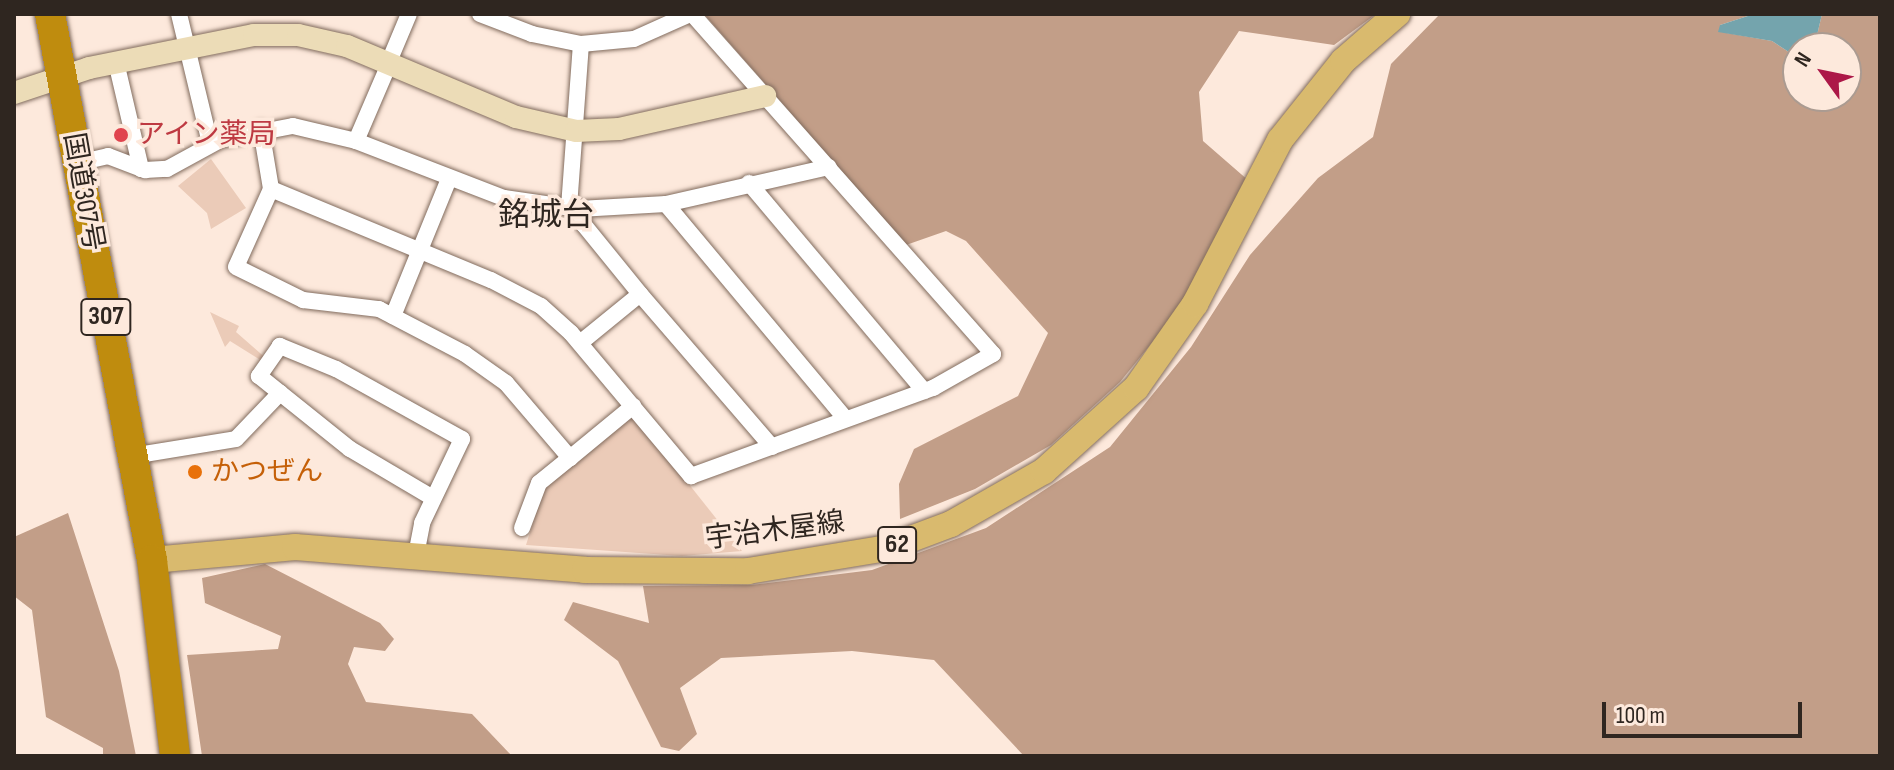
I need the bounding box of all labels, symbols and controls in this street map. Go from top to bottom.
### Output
north arrow [1782,32,1862,112]
text: N [1789,47,1818,72]
place label: アイン薬局 [137,118,277,152]
marker: アイン薬局 [112,126,130,144]
street label: 国道307号 [56,130,110,254]
district label: 銘城台 [498,197,594,235]
road number: 307 [80,295,132,339]
place label: かつぜん [211,455,323,489]
marker: かつぜん [186,463,204,481]
street label: 宇治木屋線 [703,506,847,556]
road number: 62 [877,523,917,567]
scale bar [1606,686,1806,736]
text: 100 m [1616,701,1665,730]

